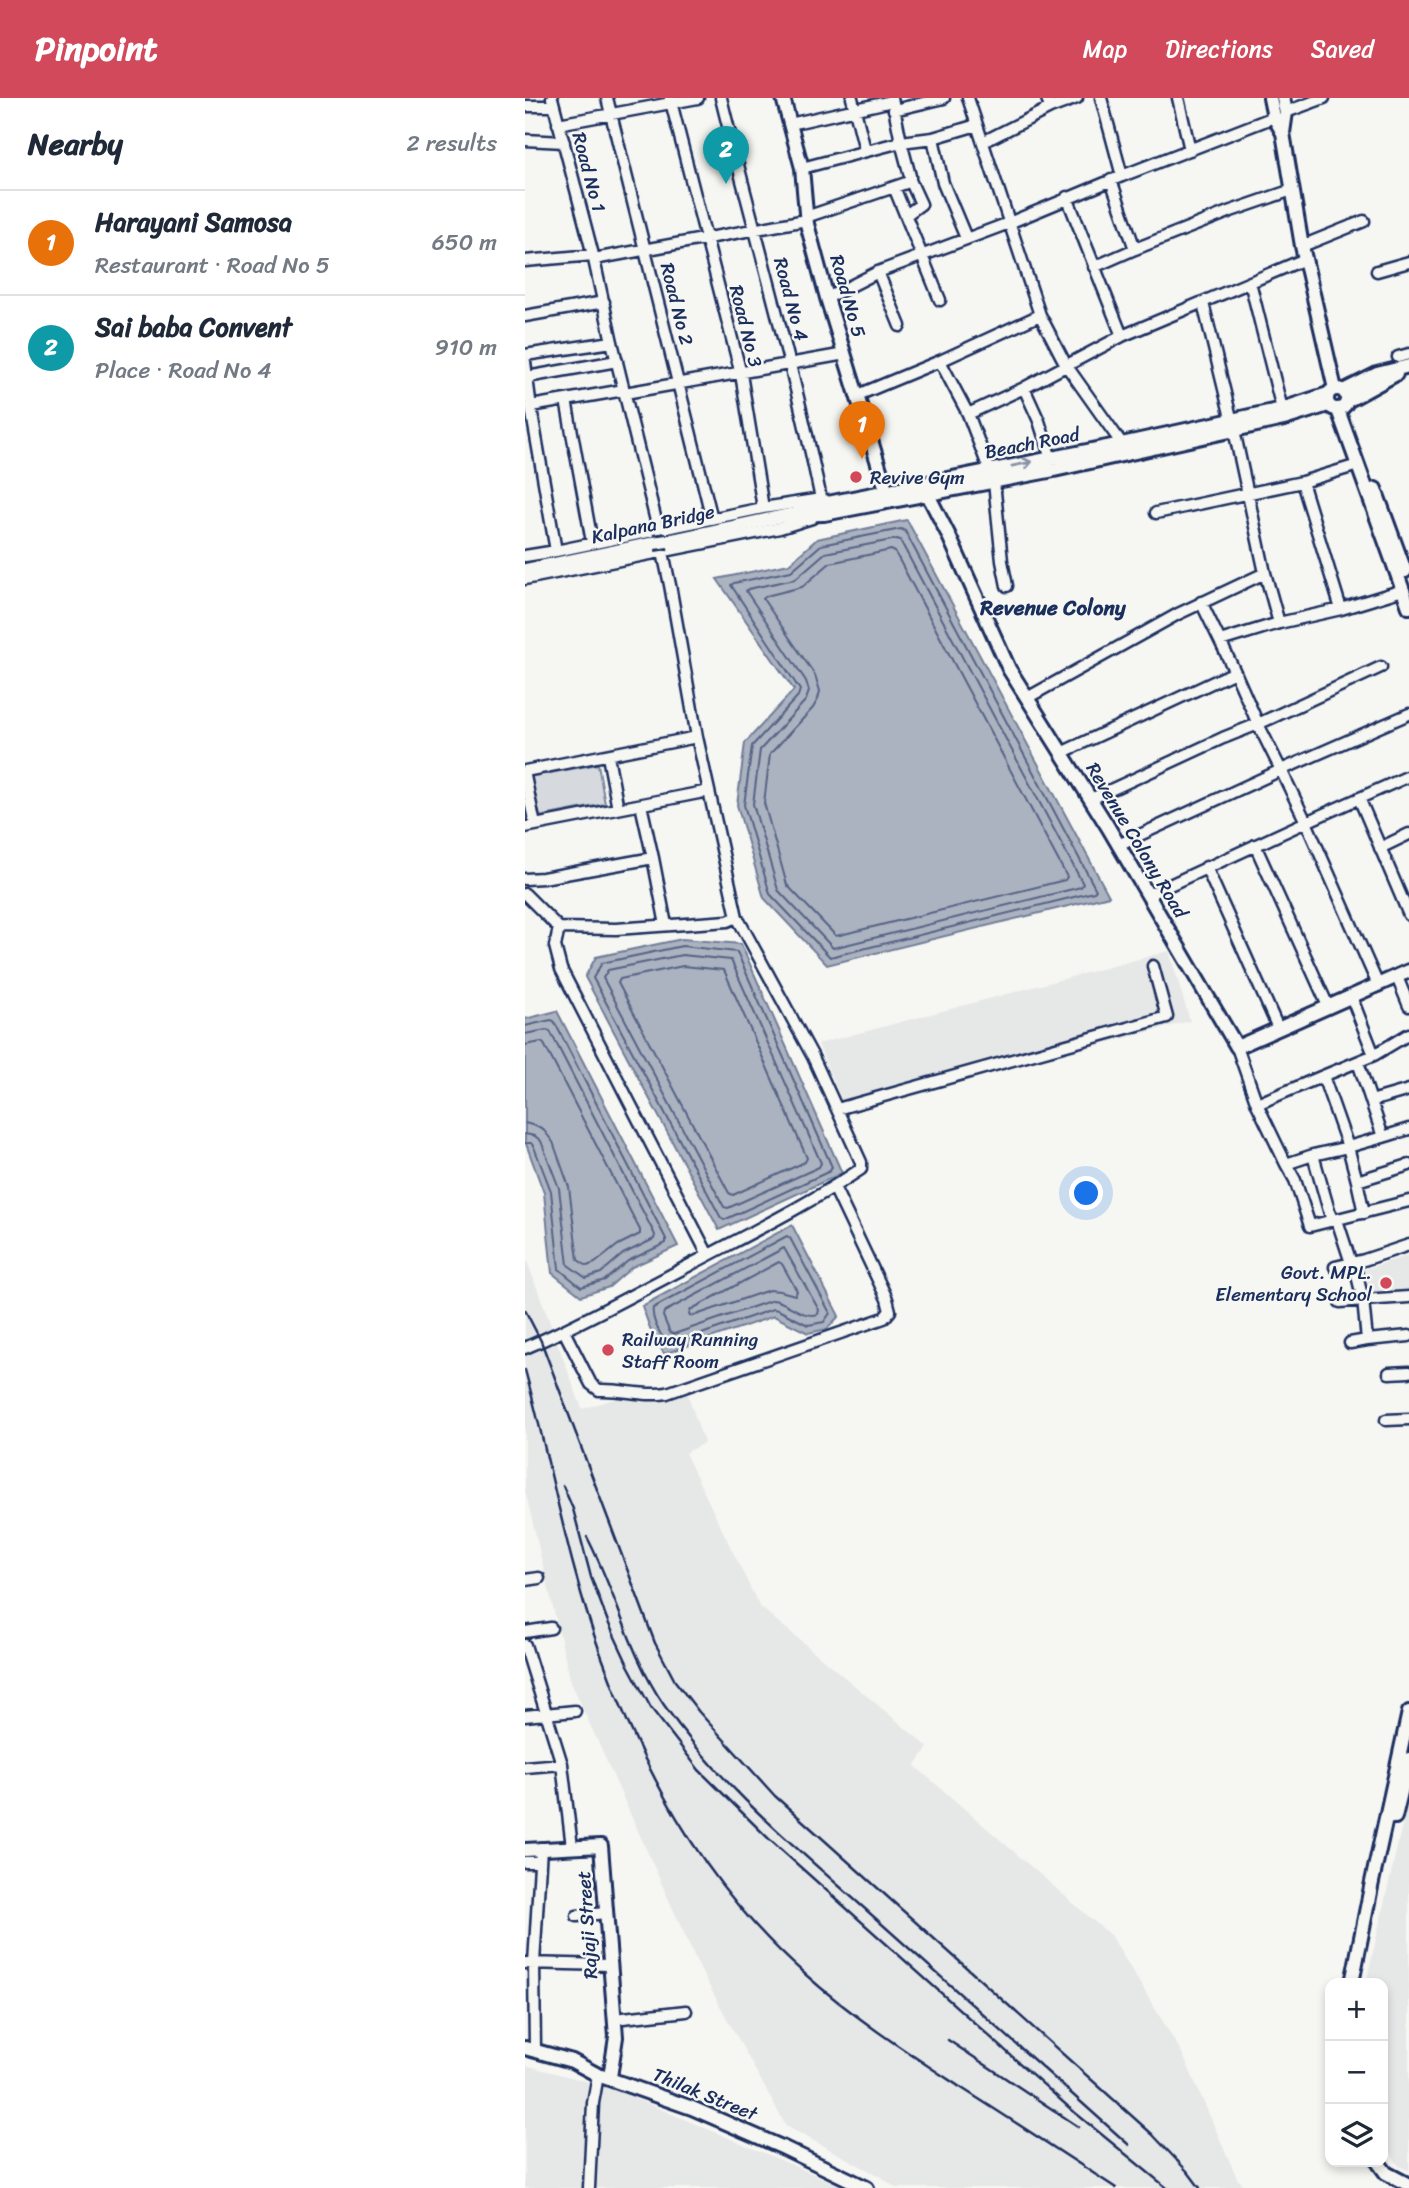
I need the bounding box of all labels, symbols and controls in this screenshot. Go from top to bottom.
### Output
text: Pinpoint [35,20,158,78]
text: Map [1083,28,1127,70]
text: Directions [1165,28,1273,70]
text: Saved [1311,28,1374,70]
text: Nearby [28,117,123,171]
text: 2 results [406,123,497,164]
pin: 2 [703,126,749,184]
street label: Road No 1 [563,128,615,216]
text: Harayani Samosa [95,199,292,245]
text: 1 [46,222,56,263]
text: 650 m [432,222,497,263]
text: Restaurant · Road No 5 [95,245,330,286]
street label: Road No 5 [820,251,876,342]
street label: Road No 4 [764,254,818,345]
street label: Road No 2 [651,259,703,349]
street label: Road No 3 [720,281,772,371]
text: Sai baba Convent [95,304,292,350]
text: 2 [44,327,58,368]
text: 910 m [435,327,497,368]
text: Place · Road No 4 [95,350,272,391]
pin: 1 [839,401,885,459]
street label: Beach Road [982,417,1084,468]
one-way arrow [1010,457,1033,470]
place label: Revive Gym [870,461,965,494]
marker: Revive Gym [848,469,864,485]
street label: Kalpana Bridge [588,495,718,553]
district label: Revenue Colony [979,589,1127,627]
street label: Revenue Colony Road [1077,756,1198,926]
your location [1069,1176,1103,1210]
place label: Govt. MPL. Elementary School [1215,1256,1373,1311]
marker: Govt. MPL. Elementary School [1378,1275,1394,1291]
place label: Railway Running Staff Room [622,1323,759,1378]
marker: Railway Running Staff Room [600,1342,616,1358]
street label: Rajaji Street [567,1870,607,1980]
map controls [1325,1978,1388,2167]
button: + [1325,1978,1388,2041]
button: − [1325,2041,1388,2104]
street label: Thilak Street [648,2058,764,2130]
button: layers [1325,2104,1388,2167]

